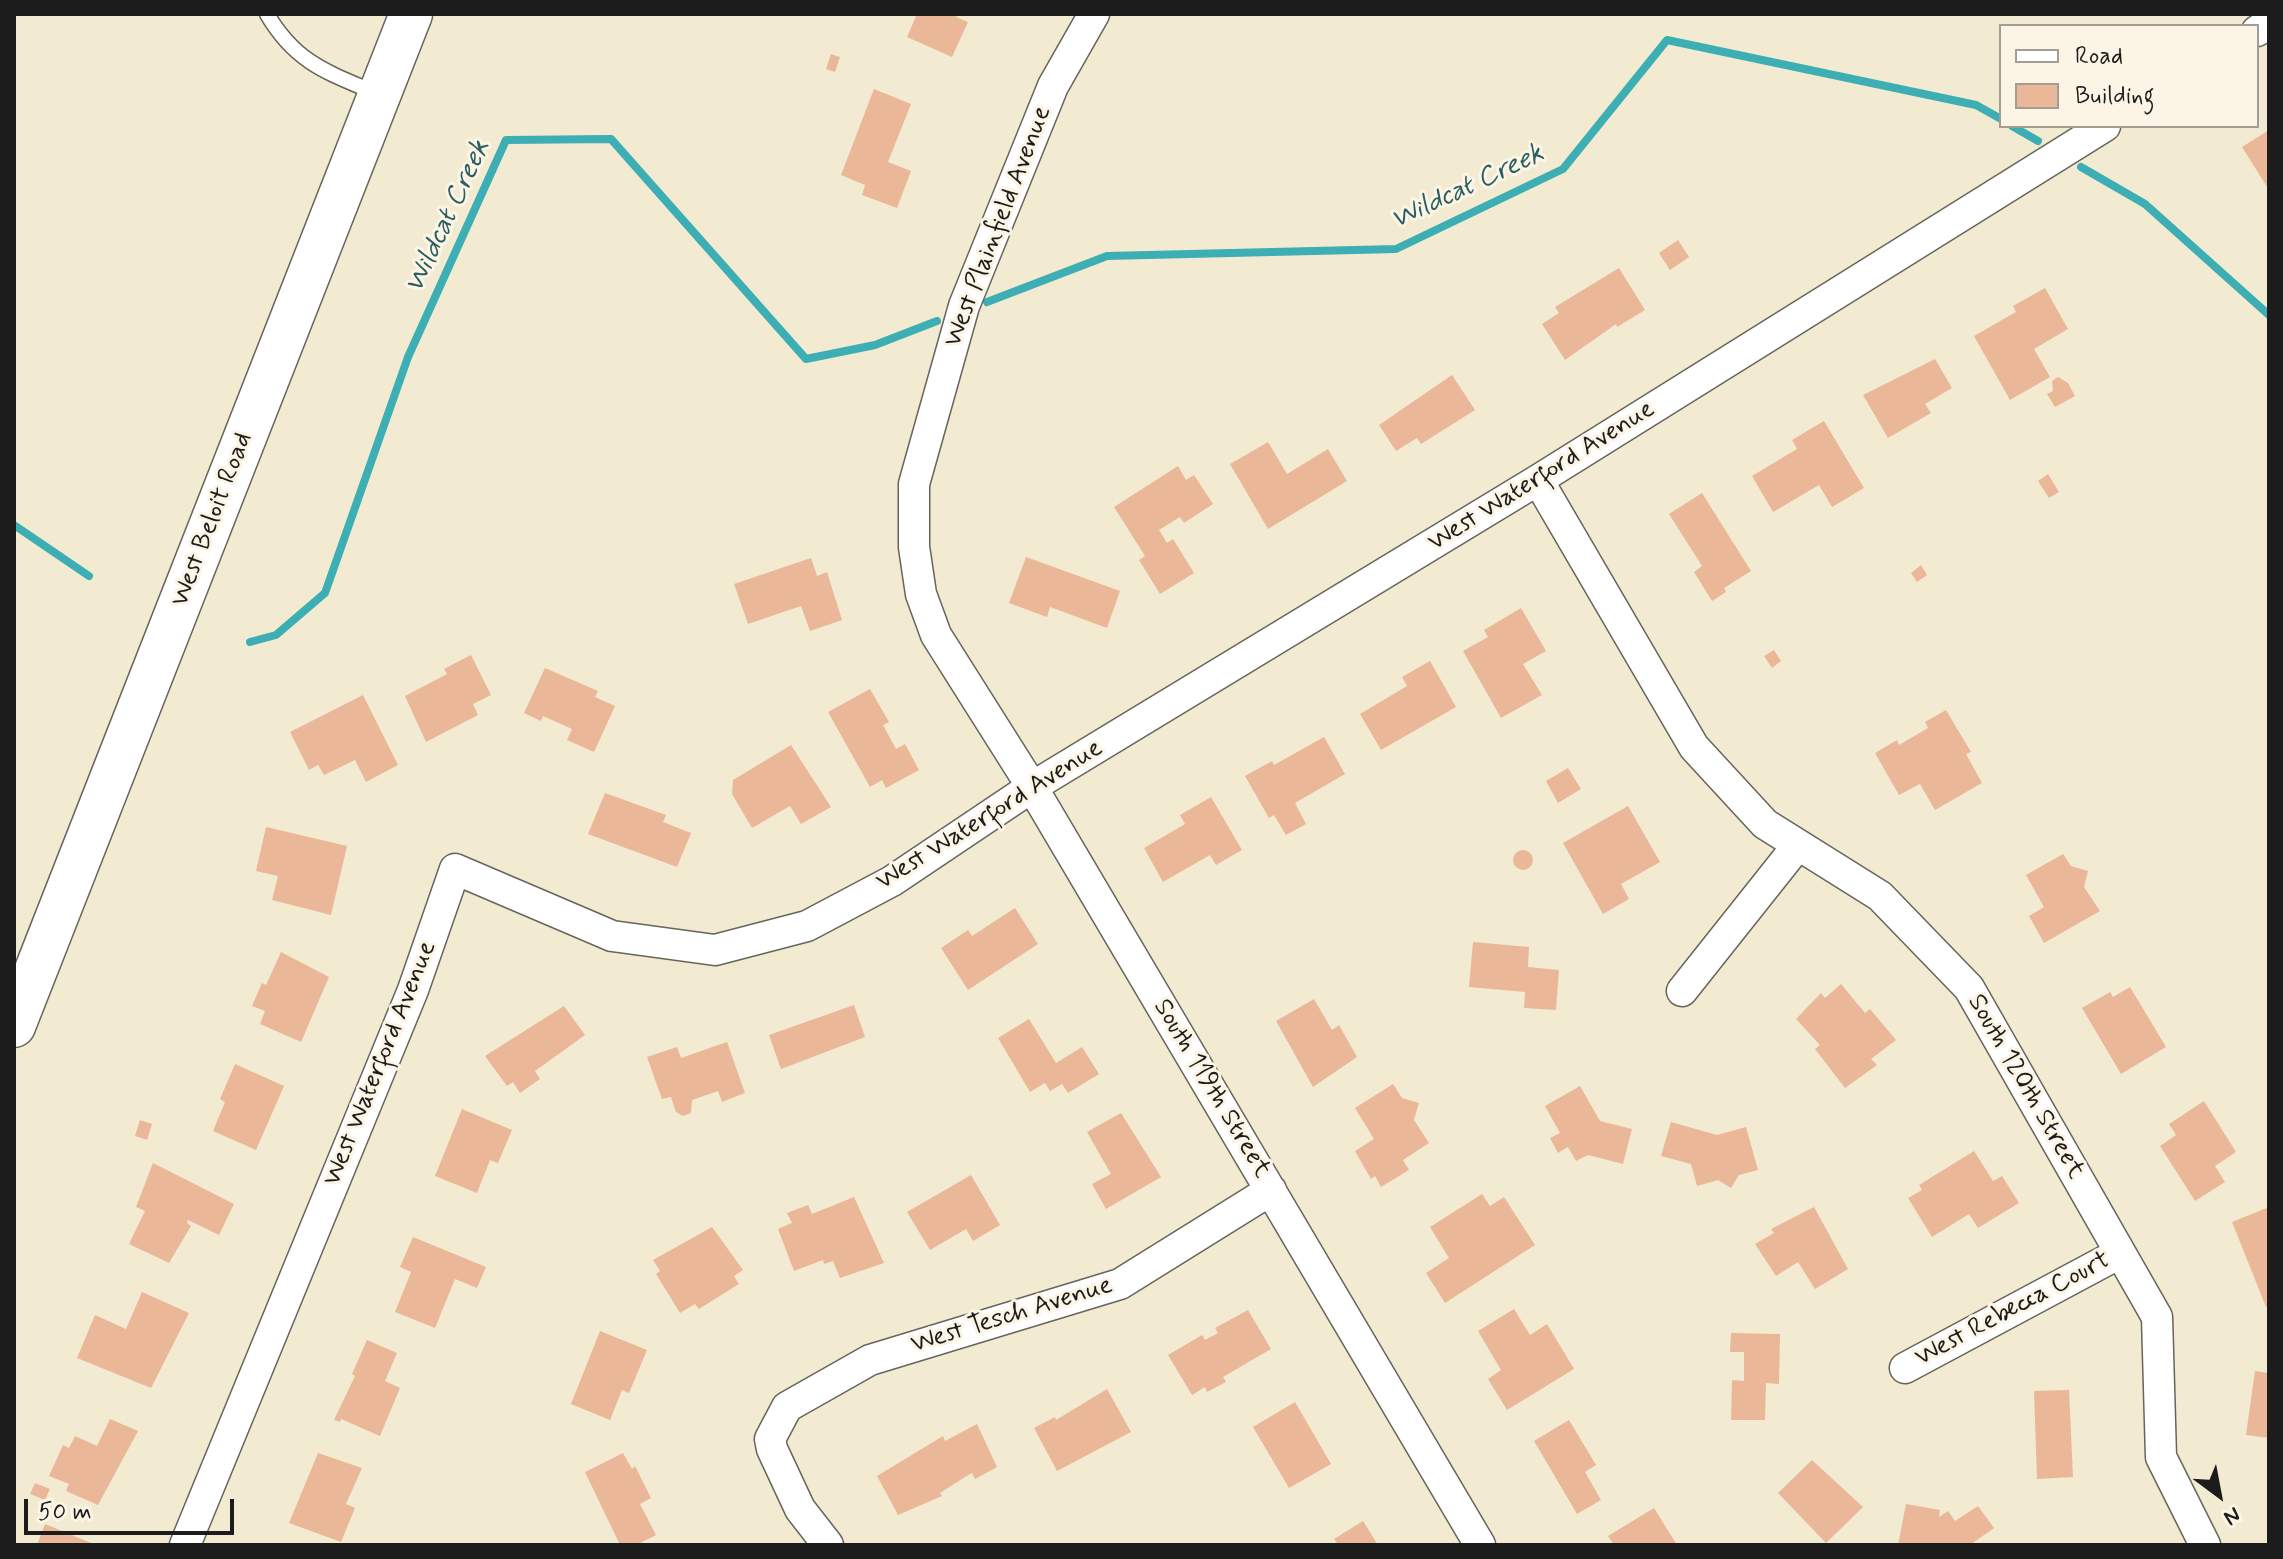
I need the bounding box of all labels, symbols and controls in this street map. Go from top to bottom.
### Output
legend [1999,24,2259,128]
text: Road [2075,41,2123,72]
text: Building [2075,81,2155,112]
street label: West Plainfield Avenue [939,102,1059,352]
water label: Wildcat Creek [399,135,499,299]
water label: Wildcat Creek [1386,138,1550,238]
street label: West Waterford Avenue [1423,395,1661,559]
street label: West Beloit Road [165,429,261,611]
street label: West Waterford Avenue [871,734,1109,898]
street label: West Waterford Avenue [318,937,444,1191]
street label: South 120th Street [1960,989,2090,1185]
street label: South 119th Street [1145,994,1277,1184]
street label: West Rebecca Court [1910,1245,2116,1375]
street label: West Tesch Avenue [907,1271,1117,1361]
north arrow [2179,1455,2259,1535]
scale bar [28,1483,238,1533]
text: 50 m [38,1497,92,1528]
text: N [2218,1500,2245,1531]

